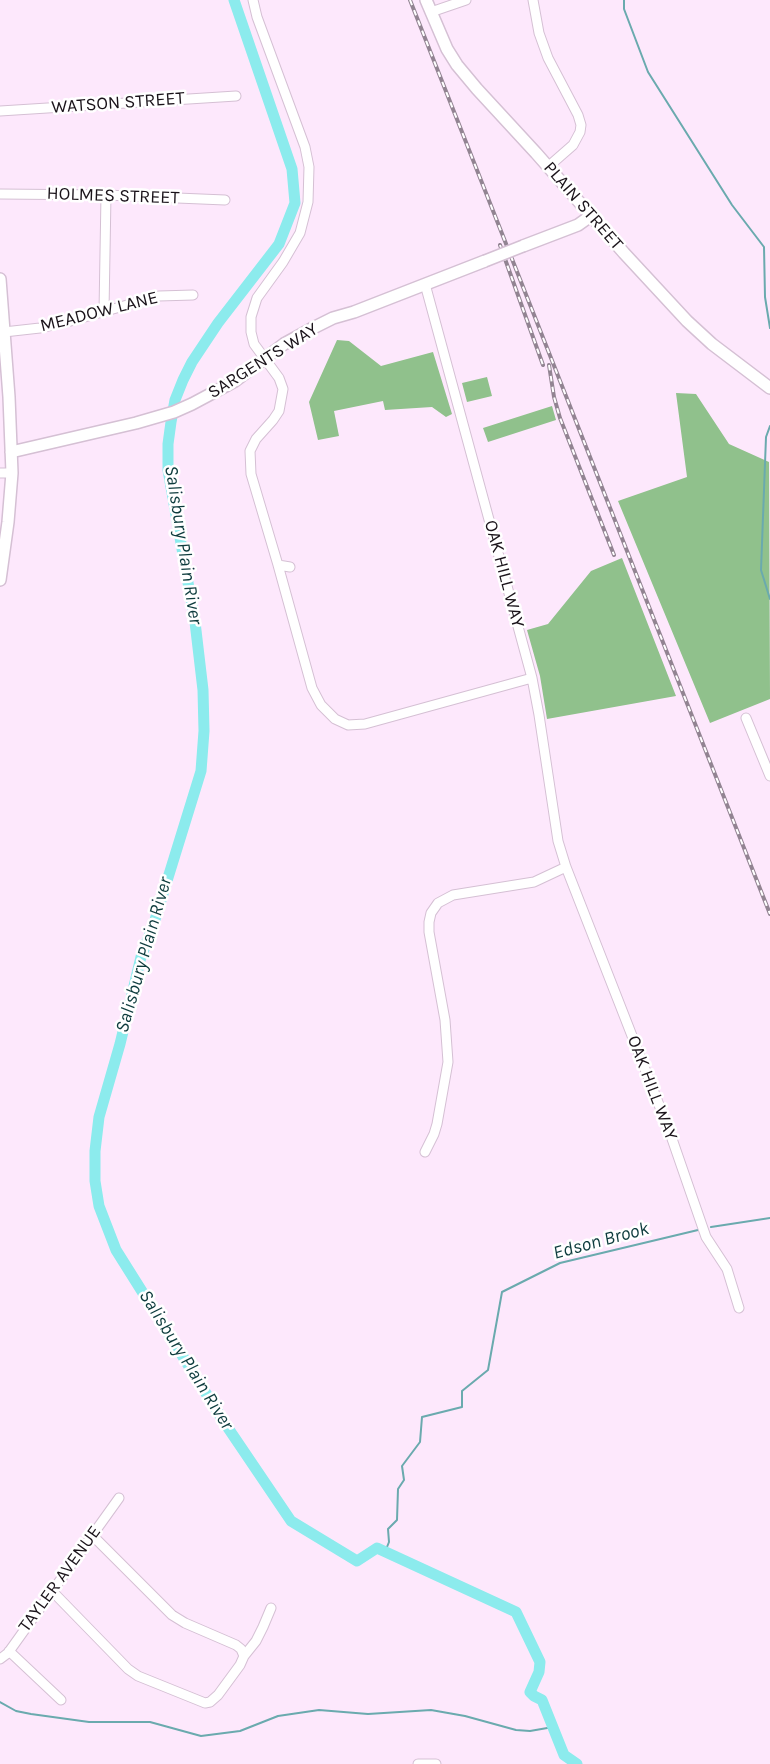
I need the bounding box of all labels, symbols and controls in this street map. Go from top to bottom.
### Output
street label: WATSON STREET [51,88,185,118]
street label: PLAIN STREET [539,157,627,255]
street label: HOLMES STREET [46,183,180,209]
street label: MEADOW LANE [38,287,160,337]
street label: SARGENTS WAY [204,319,322,403]
water label: Salisbury Plain River [159,464,207,626]
street label: OAK HILL WAY [479,518,529,630]
water label: Salisbury Plain River [111,875,177,1035]
street label: OAK HILL WAY [622,1032,682,1144]
water label: Edson Brook [551,1217,651,1265]
water label: Salisbury Plain River [134,1286,238,1434]
street label: TAYLER AVENUE [14,1522,106,1636]

